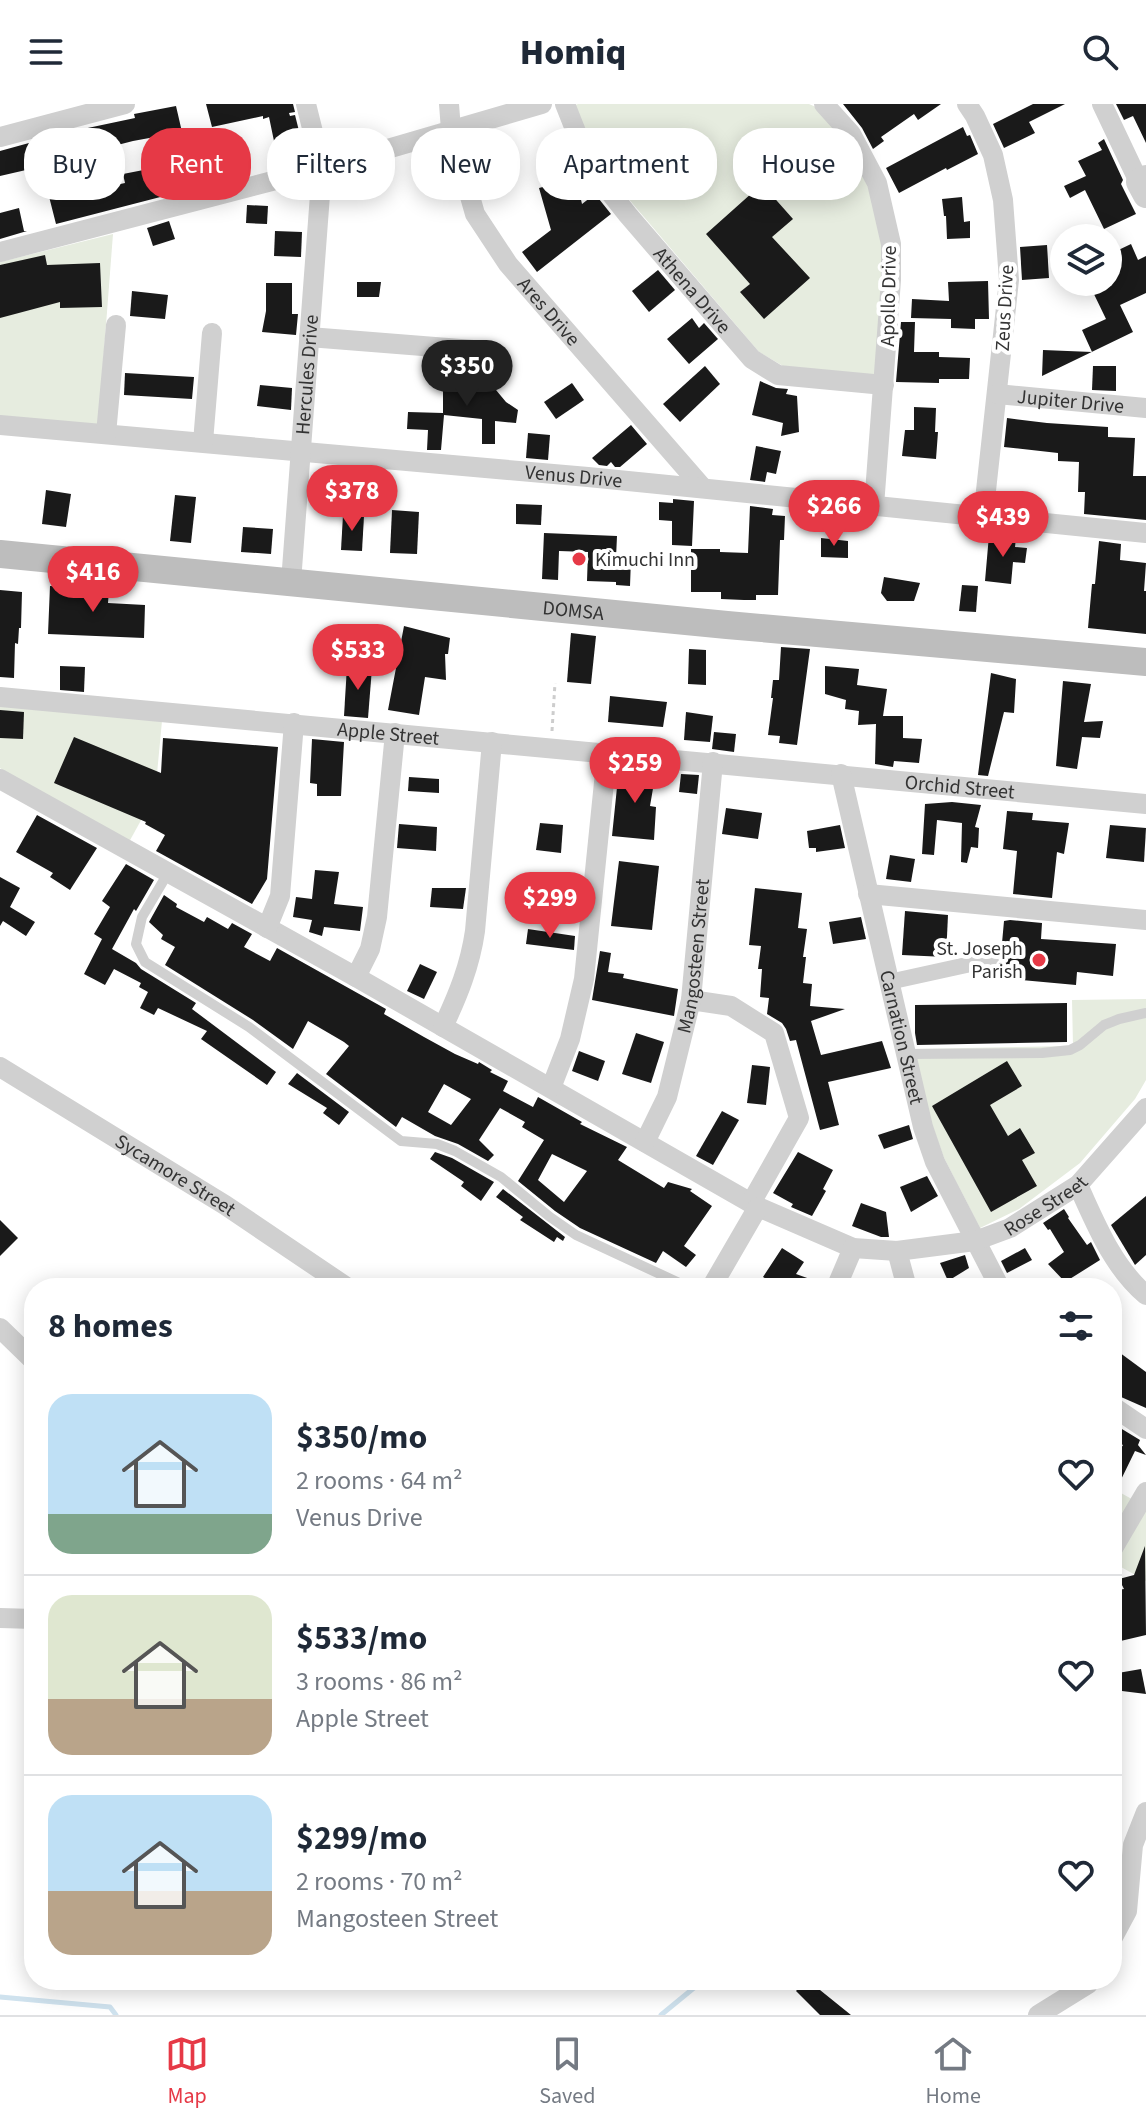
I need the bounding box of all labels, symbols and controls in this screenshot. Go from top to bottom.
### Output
text: Homiq [520,27,626,78]
icon: menu [24,30,68,74]
icon: search [1078,30,1122,74]
chip: Buy [24,128,125,200]
chip: Rent [141,128,251,200]
chip: Filters [267,128,395,200]
chip: New [411,128,520,200]
chip: Apartment [536,128,717,200]
chip: House [733,128,863,200]
map controls [1050,224,1122,296]
button: layers [1050,224,1122,296]
street label: Athena Drive [646,241,737,340]
street label: Apollo Drive [874,245,904,347]
street label: Zeus Drive [989,264,1021,352]
street label: Ares Drive [510,271,586,353]
street label: Hercules Drive [289,313,326,436]
pin: $350 [420,340,514,408]
text: $350 [440,347,494,384]
street label: Jupiter Drive [1016,383,1125,421]
street label: Venus Drive [524,458,624,495]
pin: $378 [305,465,399,533]
text: $378 [325,472,379,509]
pin: $266 [787,480,881,548]
text: $266 [807,487,861,524]
pin: $439 [956,491,1050,559]
text: $439 [976,498,1030,535]
pin: $416 [46,546,140,614]
place label: Kimuchi Inn [595,546,695,574]
marker: Kimuchi Inn [570,550,588,568]
text: $416 [66,553,120,590]
street label: DOMSA [541,594,605,628]
pin: $533 [311,624,405,692]
text: $533 [331,631,385,668]
street label: Apple Street [336,716,441,753]
pin: $259 [588,737,682,805]
text: $259 [608,744,662,781]
street label: Orchid Street [904,769,1016,807]
pin: $299 [503,872,597,940]
street label: Mangosteen Street [670,877,717,1036]
text: $299 [523,879,577,916]
place label: St. Joseph Parish [936,935,1023,986]
marker: St. Joseph Parish [1030,951,1048,969]
street label: Carnation Street [872,967,930,1107]
street label: Sycamore Street [109,1128,241,1224]
street label: Rose Street [999,1170,1095,1243]
text: 8 homes [48,1302,173,1351]
icon: filters [1054,1304,1098,1348]
text: $350/mo [296,1413,427,1462]
icon: home [112,1426,208,1522]
icon: heart [1054,1452,1098,1496]
text: 2 rooms · 64 m² [296,1462,463,1499]
text: Venus Drive [296,1499,423,1536]
text: $533/mo [296,1614,427,1663]
icon: home [112,1627,208,1723]
icon: heart [1054,1653,1098,1697]
text: 3 rooms · 86 m² [296,1663,463,1700]
text: Apple Street [296,1700,429,1737]
text: $299/mo [296,1814,427,1863]
icon: home [112,1827,208,1923]
icon: heart [1054,1853,1098,1897]
text: 2 rooms · 70 m² [296,1863,463,1900]
text: Mangosteen Street [296,1900,498,1937]
tab: Map [165,2032,209,2112]
tab: Saved [539,2032,595,2112]
tab: Home [926,2032,981,2112]

